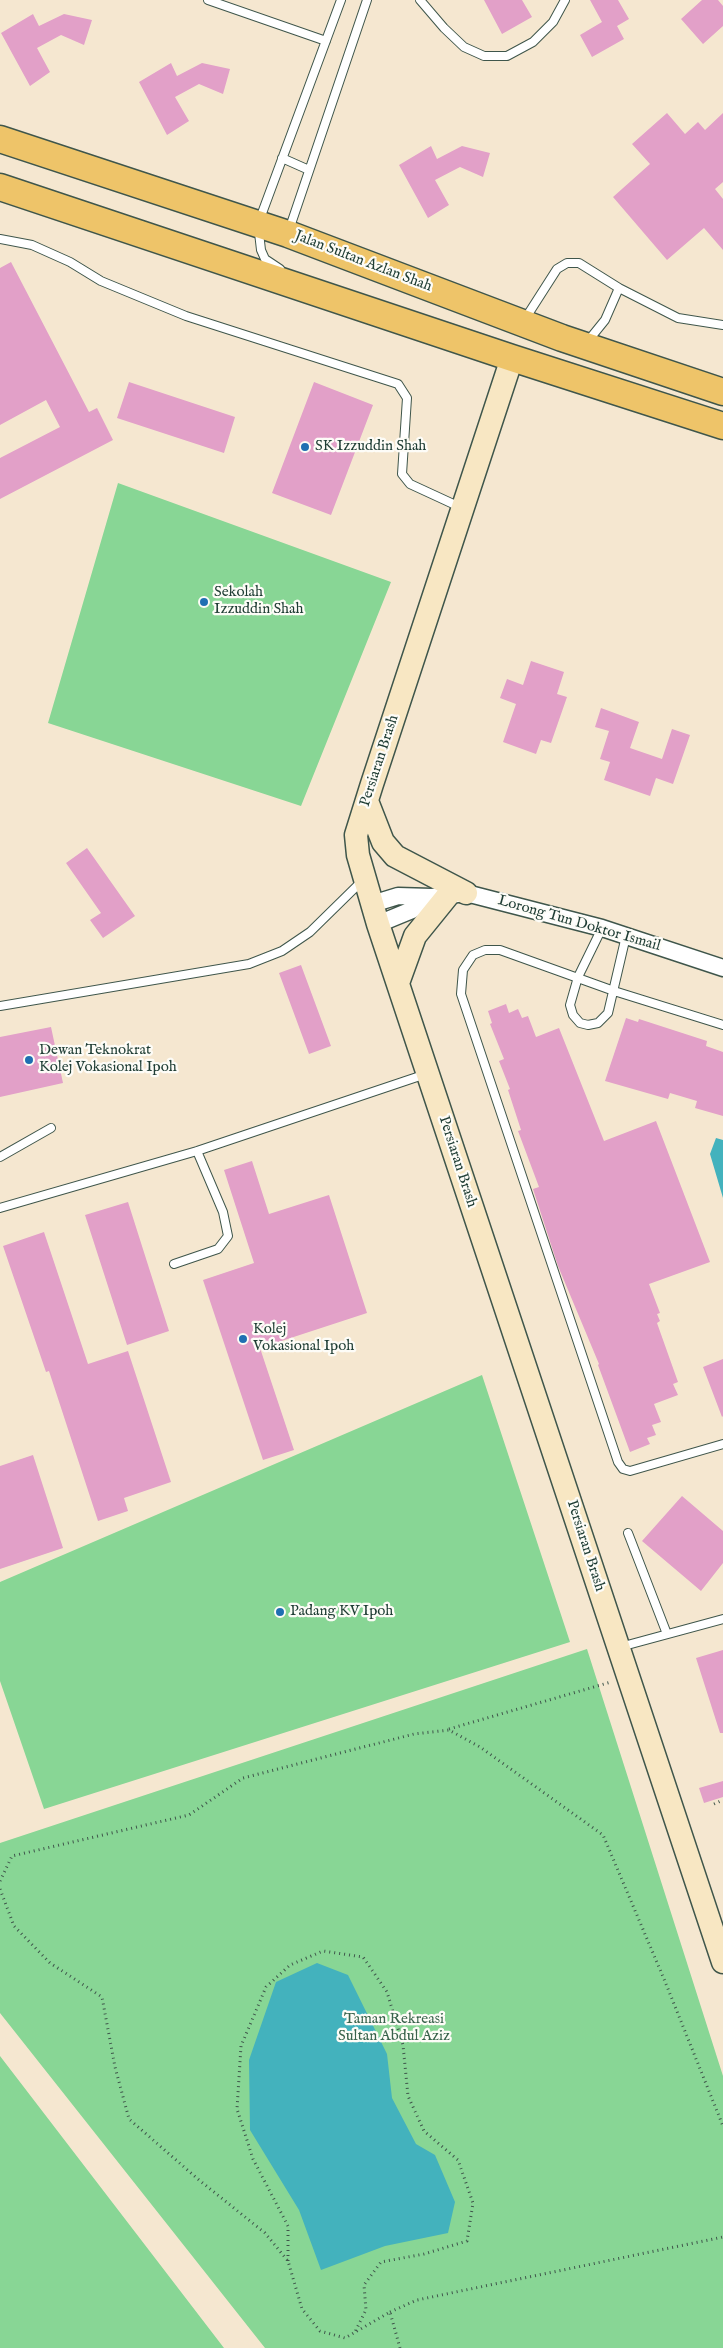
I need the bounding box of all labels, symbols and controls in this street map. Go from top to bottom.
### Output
street label: Jalan Sultan Azlan Shah [292,228,434,296]
place label: SK Izzuddin Shah [315,438,426,456]
marker: SK Izzuddin Shah [299,441,311,453]
place label: Sekolah Izzuddin Shah [214,584,304,619]
marker: Sekolah Izzuddin Shah [198,596,210,608]
street label: Persiaran Brash [357,713,403,809]
street label: Lorong Tun Doktor Ismail [496,892,662,956]
place label: Dewan Teknokrat Kolej Vokasional Ipoh [39,1042,177,1077]
marker: Dewan Teknokrat Kolej Vokasional Ipoh [23,1054,35,1066]
street label: Persiaran Brash [434,1114,480,1210]
place label: Kolej Vokasional Ipoh [253,1321,354,1356]
marker: Kolej Vokasional Ipoh [237,1333,249,1345]
street label: Persiaran Brash [562,1498,608,1594]
place label: Padang KV Ipoh [290,1603,393,1621]
marker: Padang KV Ipoh [274,1606,286,1618]
park label: Taman Rekreasi Sultan Abdul Aziz [338,2011,450,2046]

